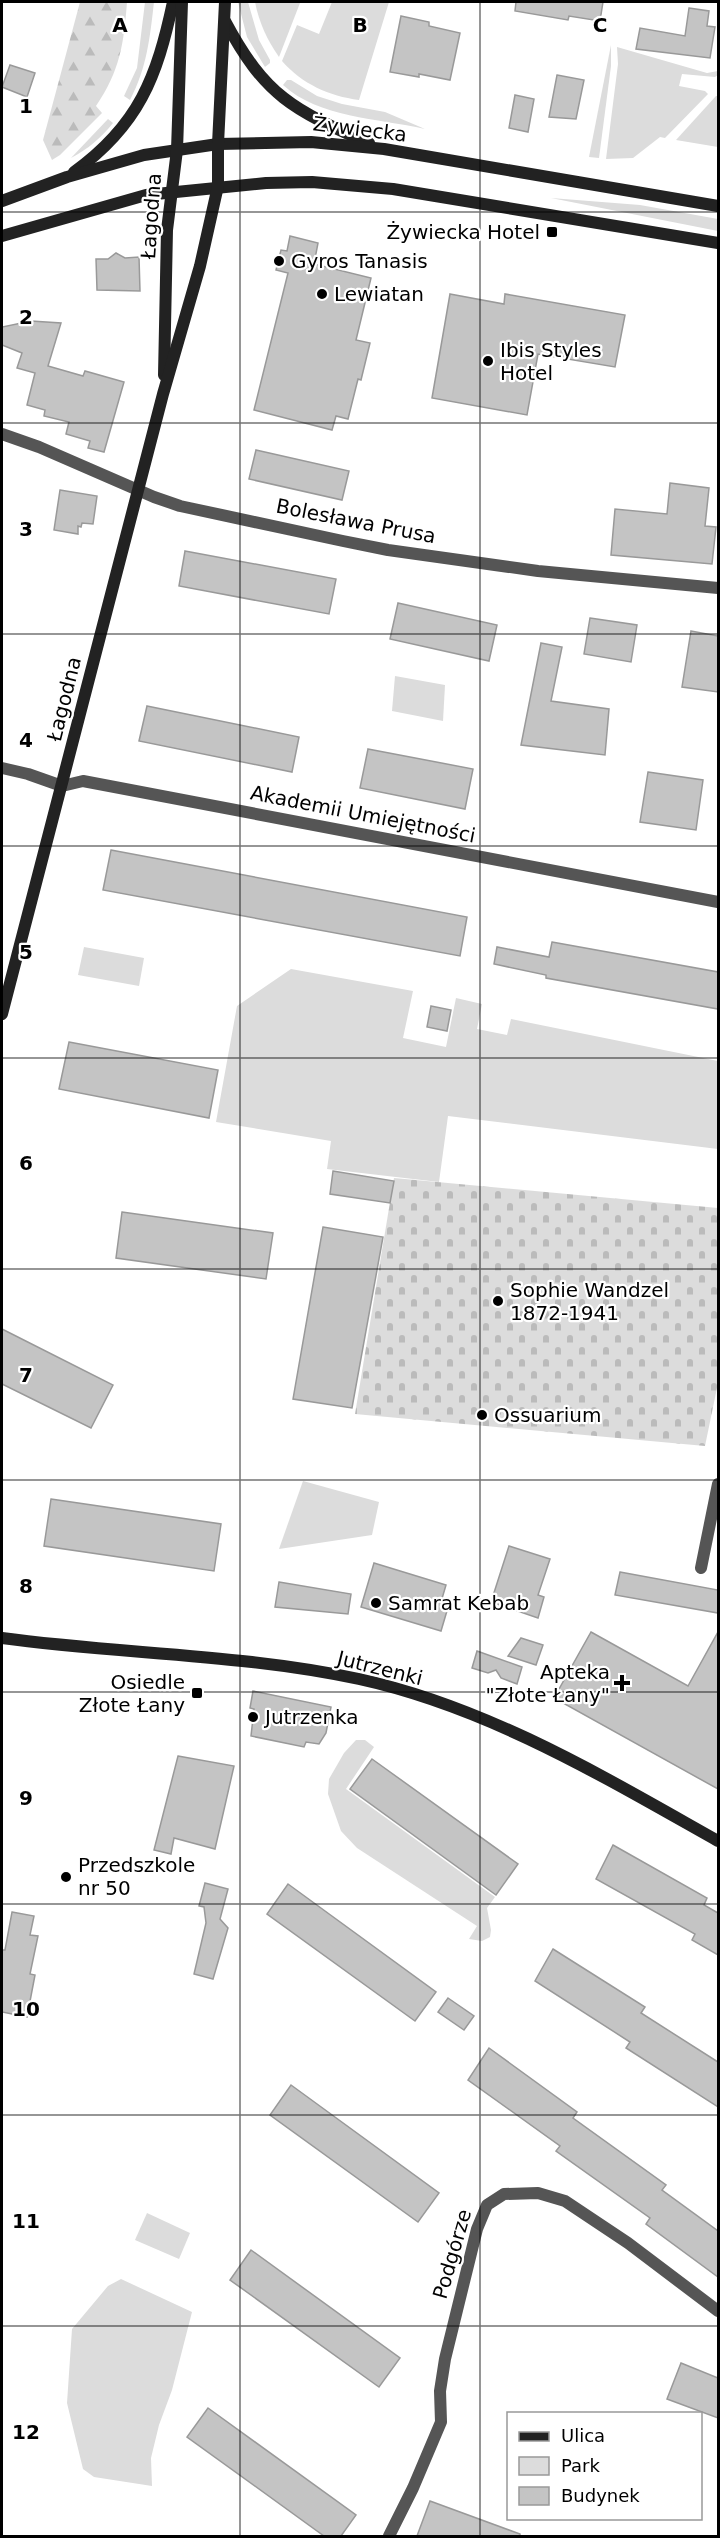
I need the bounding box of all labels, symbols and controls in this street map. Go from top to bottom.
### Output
text: A [112,13,128,37]
text: B [352,13,368,37]
text: C [593,13,607,37]
text: 1 [19,94,33,118]
street label: Żywiecka [312,111,408,147]
street label: Łagodna [136,172,166,261]
place label: Żywiecka Hotel [386,220,540,244]
marker: Żywiecka Hotel [545,225,559,239]
place label: Gyros Tanasis [291,249,428,273]
marker: Gyros Tanasis [272,254,286,268]
place label: Lewiatan [334,282,424,306]
marker: Lewiatan [315,287,329,301]
text: 2 [19,305,33,329]
place label: Ibis Styles Hotel [500,338,602,385]
marker: Ibis Styles Hotel [481,354,495,368]
street label: Bolesława Prusa [274,494,438,548]
text: 3 [19,517,33,541]
street label: Łagodna [42,654,86,745]
text: 4 [19,728,33,752]
street label: Akademii Umiejętności [248,780,478,848]
text: 5 [19,940,33,964]
text: 6 [19,1151,33,1175]
place label: Sophie Wandzel 1872-1941 [510,1278,669,1325]
marker: Sophie Wandzel 1872-1941 [491,1294,505,1308]
text: 7 [19,1363,33,1387]
place label: Ossuarium [494,1403,601,1427]
marker: Ossuarium [475,1408,489,1422]
text: 8 [19,1574,33,1598]
place label: Samrat Kebab [388,1591,529,1615]
marker: Samrat Kebab [369,1596,383,1610]
street label: Jutrzenki [333,1645,425,1690]
place label: Apteka "Złote Łany" [485,1660,610,1707]
place label: Osiedle Złote Łany [79,1670,185,1717]
marker: Apteka "Złote Łany" [615,1676,629,1690]
marker: Osiedle Złote Łany [190,1686,204,1700]
place label: Jutrzenka [263,1705,359,1729]
marker: Jutrzenka [246,1710,260,1724]
text: 9 [19,1786,33,1810]
place label: Przedszkole nr 50 [78,1853,195,1900]
marker: Przedszkole nr 50 [59,1870,73,1884]
text: 10 [12,1997,40,2021]
street label: Podgórze [428,2206,476,2302]
text: 11 [12,2209,40,2233]
legend [507,2412,702,2520]
text: 12 [12,2420,40,2444]
text: Ulica [561,2425,605,2446]
text: Park [561,2455,600,2476]
text: Budynek [561,2485,640,2506]

